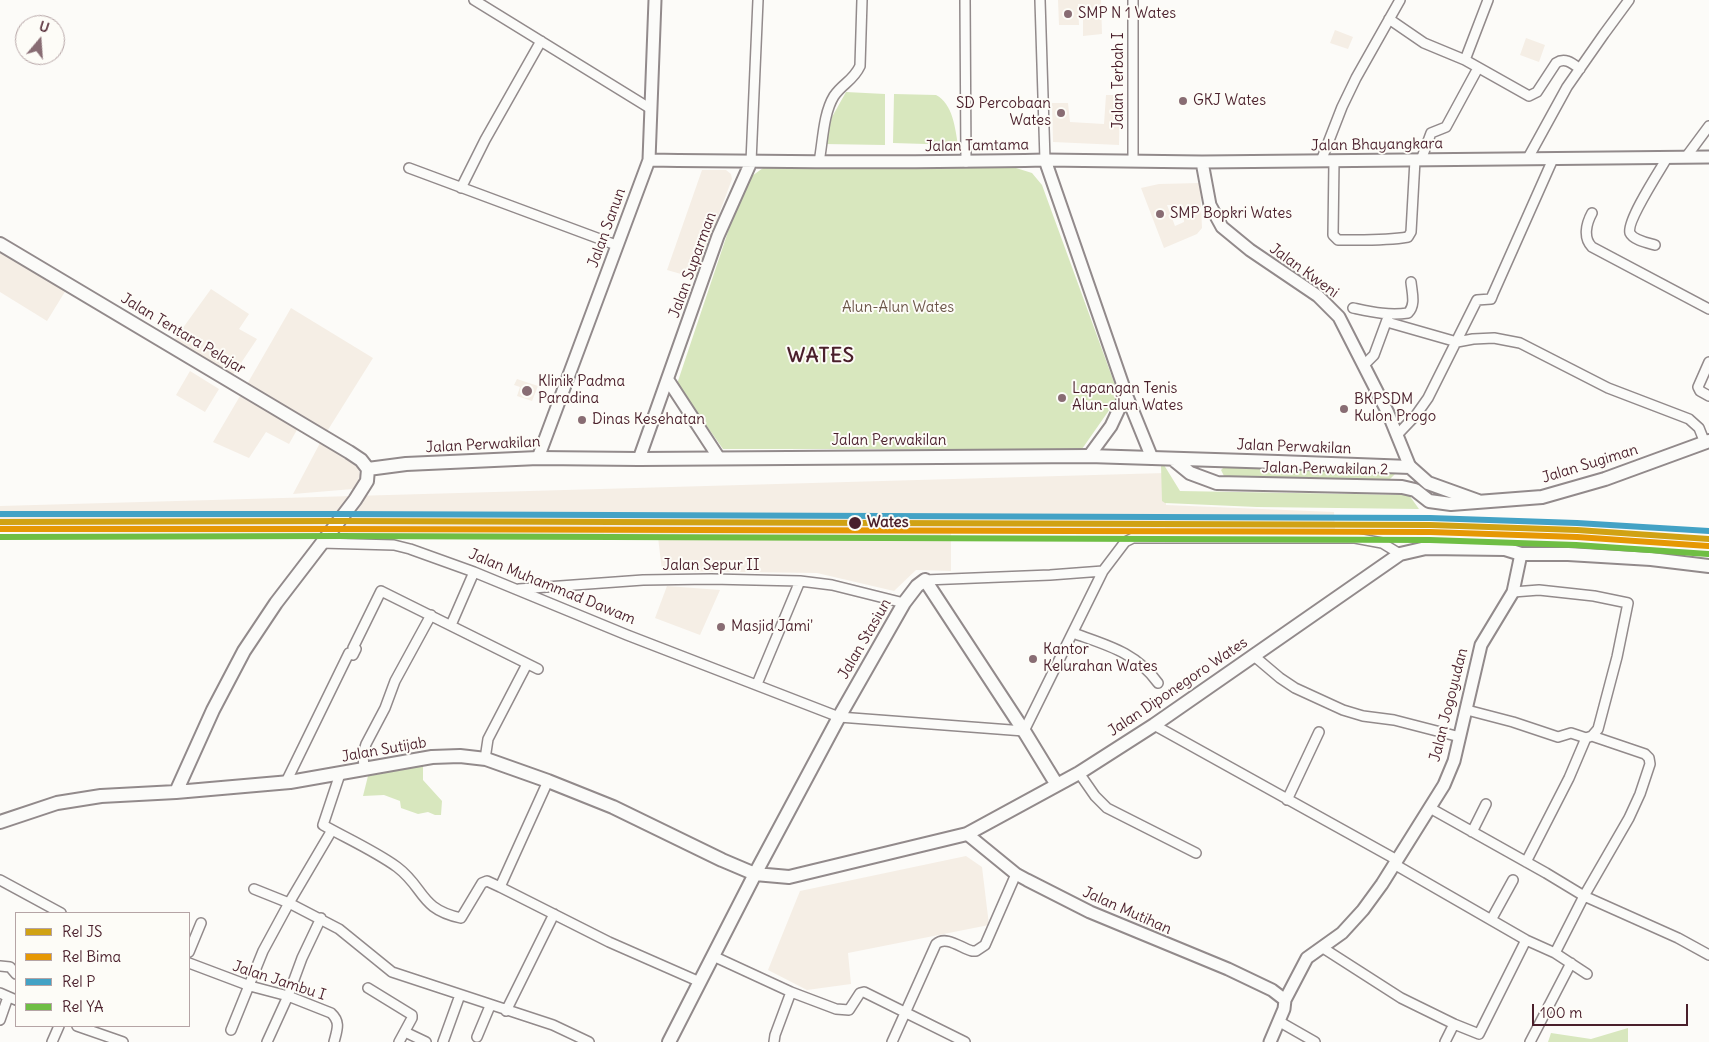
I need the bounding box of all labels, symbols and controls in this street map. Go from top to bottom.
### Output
place label: SMP N 1 Wates [1078,5,1176,23]
marker: SMP N 1 Wates [1062,8,1074,20]
north arrow [15,15,65,65]
text: U [37,17,52,37]
street label: Jalan Terbah I [1110,33,1128,129]
place label: GKJ Wates [1193,92,1266,110]
place label: SD Percobaan Wates [956,95,1051,130]
marker: GKJ Wates [1177,95,1189,107]
marker: SD Percobaan Wates [1055,107,1067,119]
street label: Jalan Bhayangkara [1311,135,1443,155]
street label: Jalan Tamtama [925,136,1029,156]
street label: Jalan Sanun [584,186,630,270]
place label: SMP Bopkri Wates [1170,205,1292,223]
marker: SMP Bopkri Wates [1154,208,1166,220]
street label: Jalan Suparman [666,210,720,320]
street label: Jalan Kweni [1266,240,1342,302]
street label: Jalan Tentara Pelajar [118,290,248,378]
park label: Alun-Alun Wates [842,299,954,317]
district label: WATES [786,344,856,368]
place label: Klinik Padma Paradina [538,373,625,408]
place label: Lapangan Tenis Alun-alun Wates [1072,380,1183,415]
marker: Klinik Padma Paradina [520,384,534,398]
place label: BKPSDM Kulon Progo [1354,391,1436,426]
marker: Lapangan Tenis Alun-alun Wates [1056,392,1068,404]
marker: BKPSDM Kulon Progo [1338,403,1350,415]
place label: Dinas Kesehatan [592,411,705,429]
marker: Dinas Kesehatan [576,414,588,426]
street label: Jalan Perwakilan [832,432,946,450]
street label: Jalan Perwakilan [425,433,541,457]
street label: Jalan Perwakilan [1236,436,1352,458]
street label: Jalan Sugiman [1540,441,1640,487]
street label: Jalan Perwakilan 2 [1261,459,1389,479]
place label: Wates [867,514,909,532]
marker: Wates [847,515,863,531]
street label: Jalan Muhammad Dawam [466,545,638,629]
street label: Jalan Sepur II [663,557,759,575]
street label: Jalan Stasiun [835,596,895,682]
place label: Masjid Jami' [731,618,813,636]
marker: Masjid Jami' [715,621,727,633]
street label: Jalan Diponegoro Wates [1105,634,1251,740]
place label: Kantor Kelurahan Wates [1043,641,1158,676]
street label: Jalan Jogoyudan [1426,646,1472,764]
marker: Kantor Kelurahan Wates [1027,653,1039,665]
street label: Jalan Sutijab [340,734,428,766]
street label: Jalan Mutihan [1080,883,1174,939]
legend [15,912,190,1027]
text: Rel JS [62,922,102,941]
text: Rel Bima [62,947,121,966]
street label: Jalan Jambu I [230,957,328,1005]
text: Rel P [62,972,95,991]
scale bar [1534,994,1690,1026]
text: Rel YA [62,997,104,1016]
text: 100 m [1540,1003,1582,1022]

